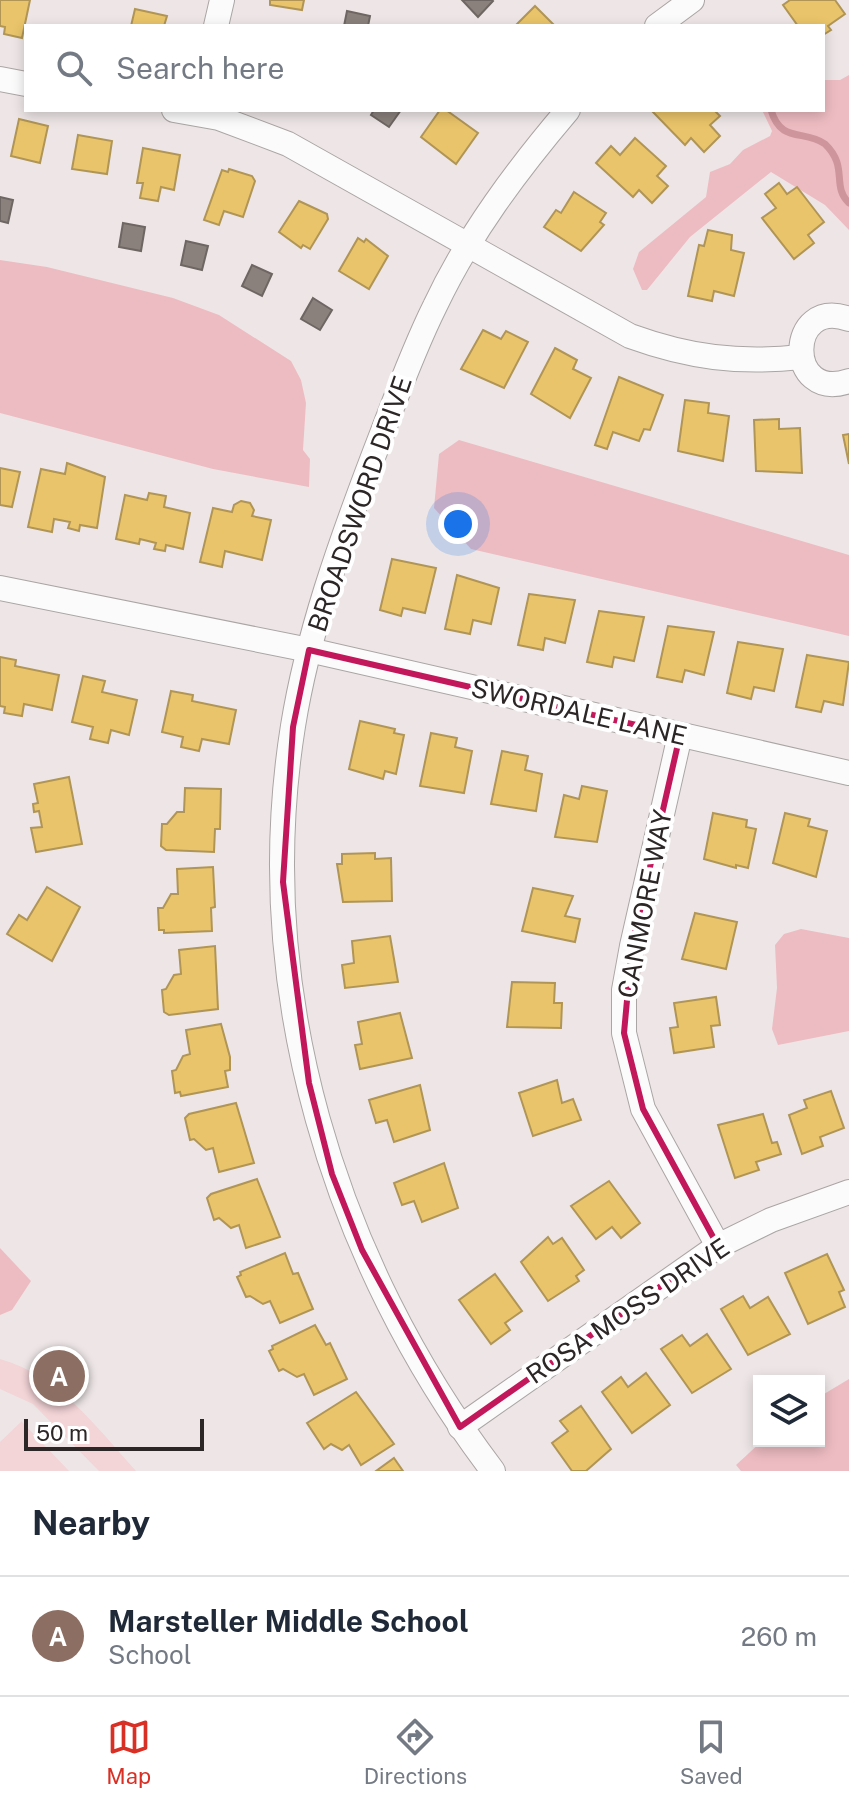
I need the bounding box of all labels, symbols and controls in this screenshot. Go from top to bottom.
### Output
search box [24,24,825,112]
icon: search [52,46,96,90]
text: Search here [116,50,284,86]
street label: BROADSWORD DRIVE [301,372,418,636]
your location [438,504,478,544]
street label: SWORDALE LANE [468,672,690,751]
street label: CANMORE WAY [611,807,678,1001]
street label: ROSA MOSS DRIVE [520,1231,735,1390]
pin: A [33,1346,85,1406]
map controls [753,1375,825,1447]
button: layers [753,1375,825,1447]
scale bar [24,1415,204,1451]
text: 50 m [36,1420,88,1446]
text: Nearby [32,1503,150,1543]
text: Marsteller Middle School [108,1603,469,1639]
text: A [49,1621,67,1652]
text: 260 m [741,1621,817,1652]
text: School [108,1639,192,1670]
tab: Map [106,1715,151,1789]
tab: Directions [364,1715,467,1789]
tab: Saved [680,1715,743,1789]

